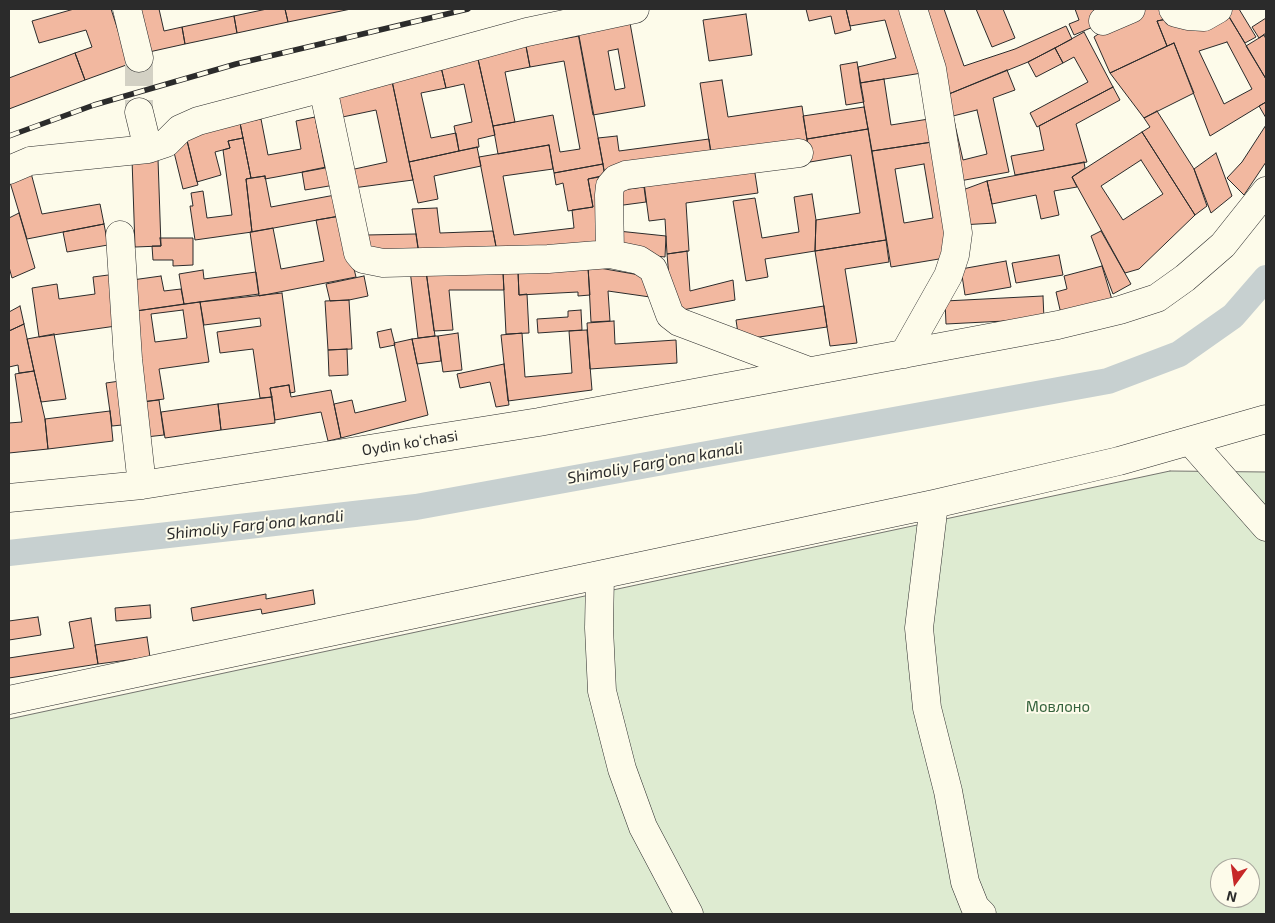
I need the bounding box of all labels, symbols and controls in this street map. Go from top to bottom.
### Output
street label: Oydin koʻchasi [361,427,459,459]
water label: Shimoliy Fargʻona kanali [566,438,744,488]
water label: Shimoliy Fargʻona kanali [166,506,344,544]
park label: Мовлоно [1026,698,1090,716]
north arrow [1210,858,1260,908]
text: N [1225,888,1238,907]

